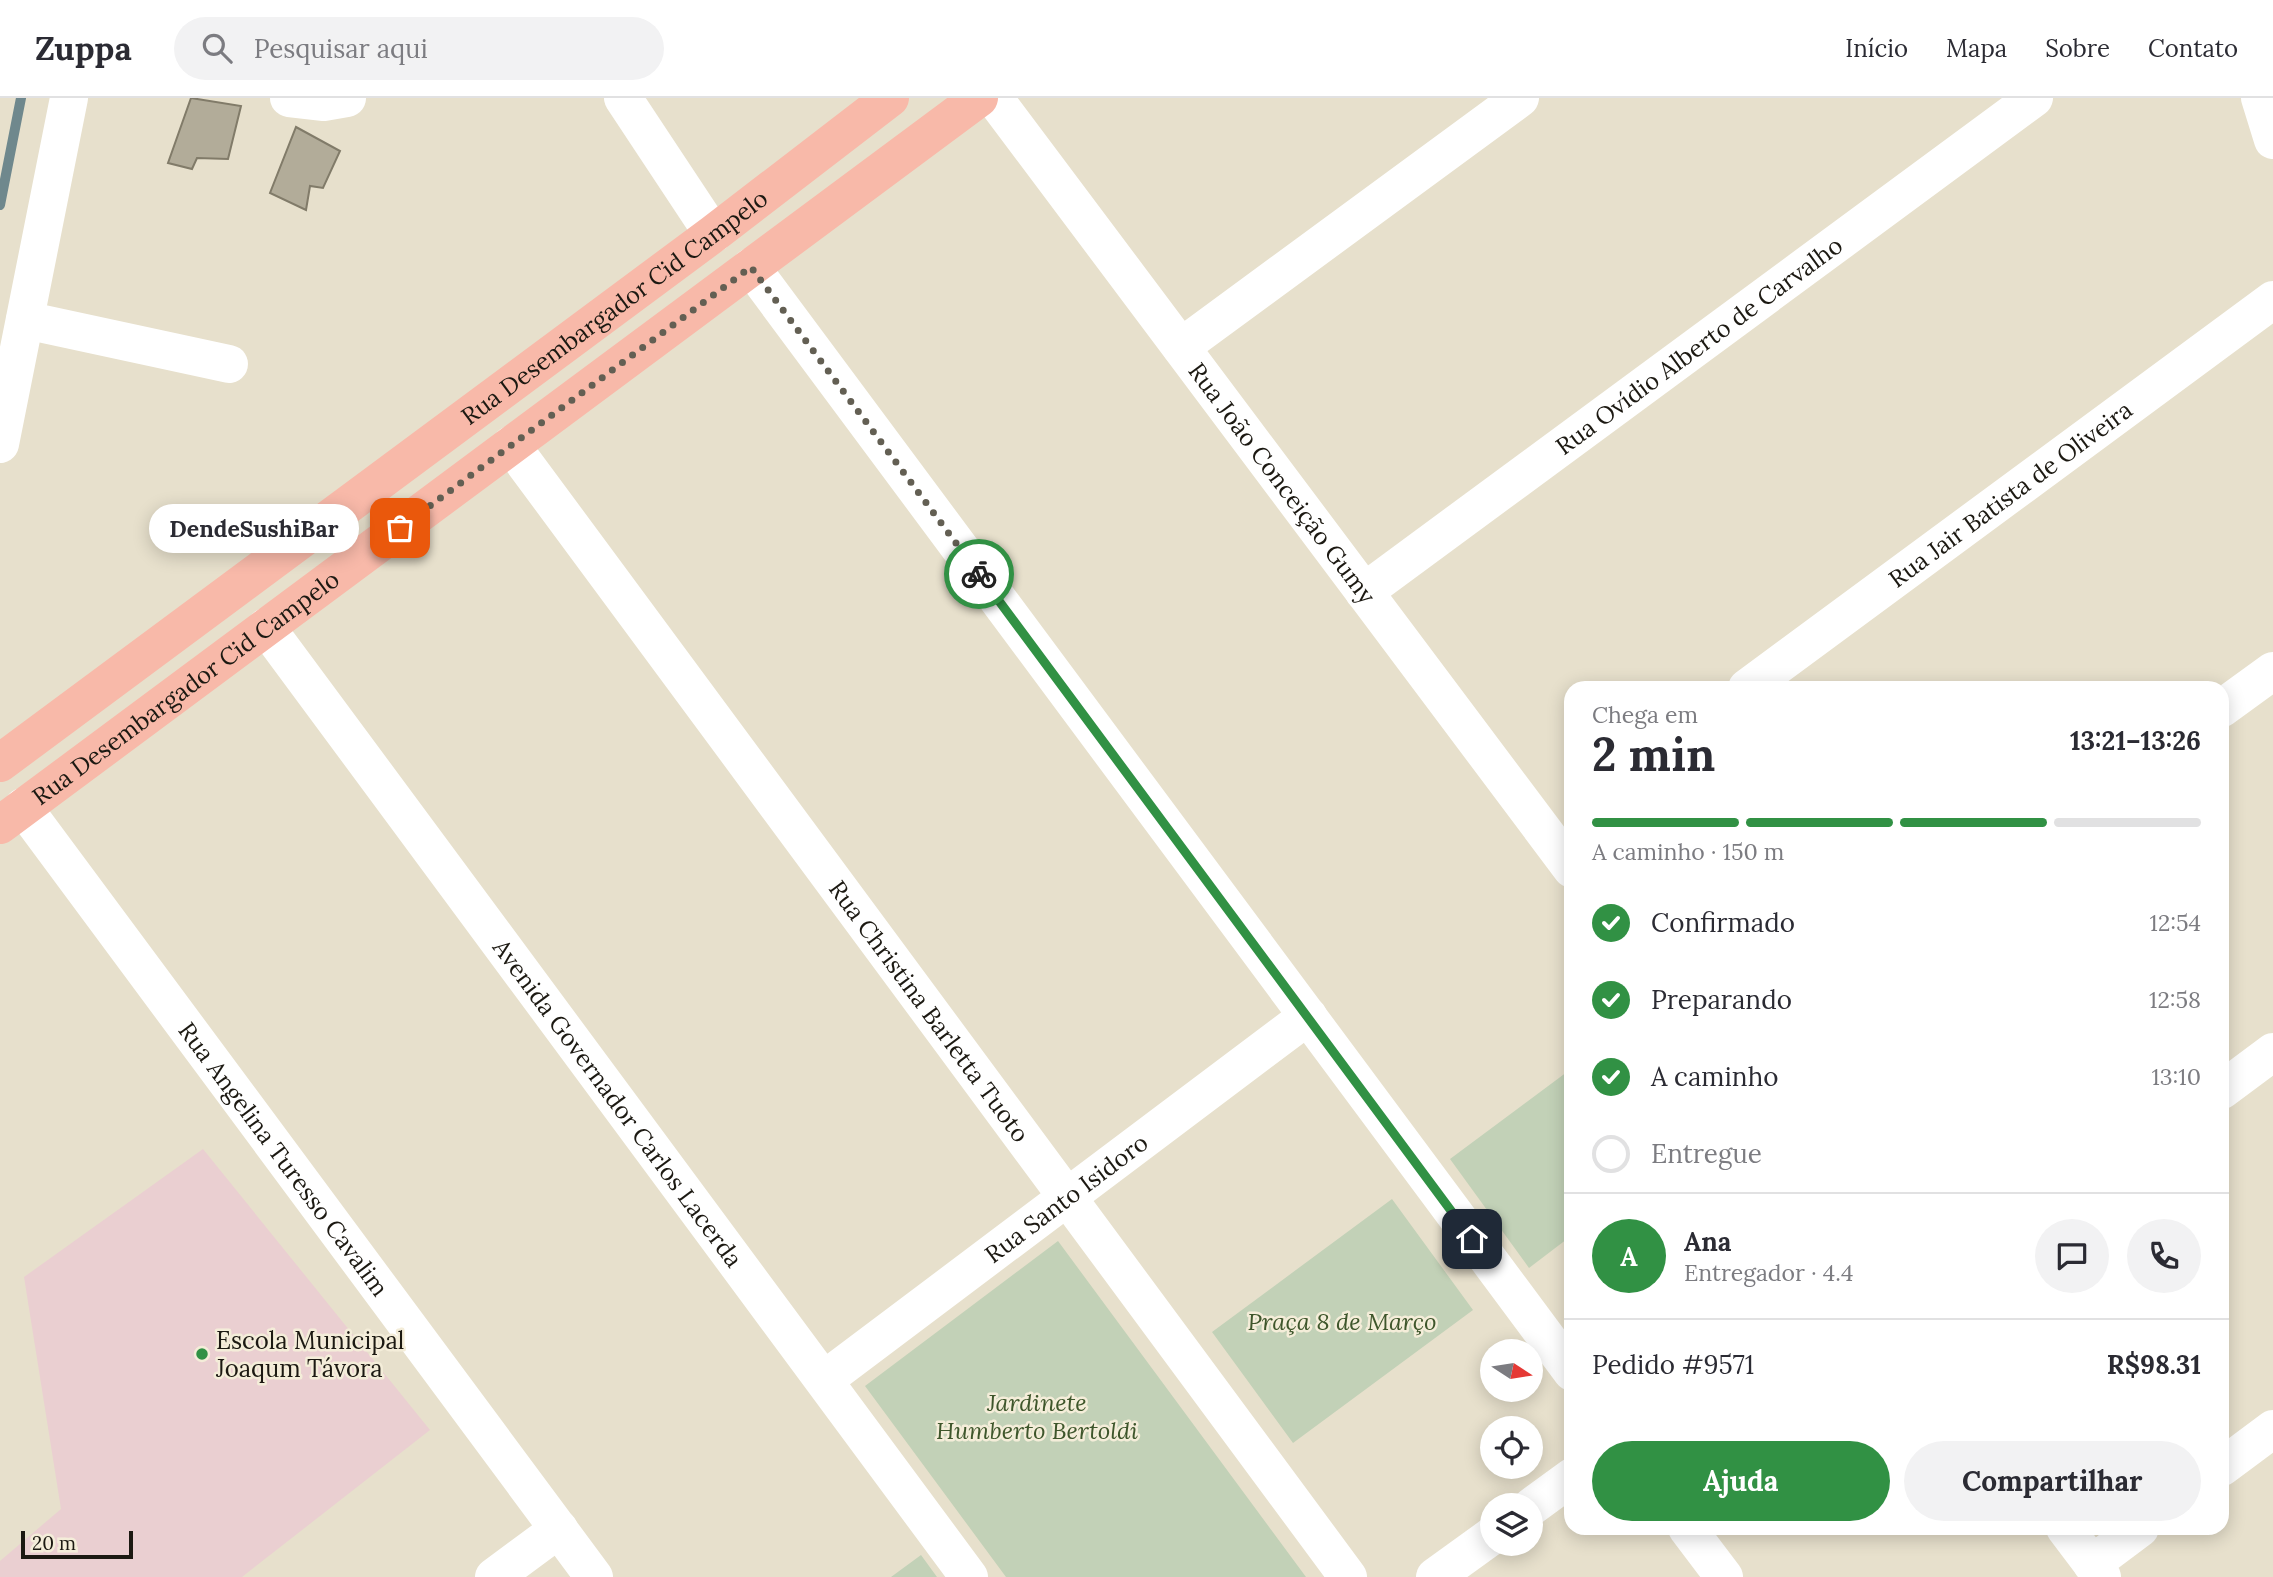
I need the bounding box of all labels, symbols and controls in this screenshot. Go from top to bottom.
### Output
search box [174,17,664,80]
text: Zuppa [35,27,132,69]
icon: search [198,29,236,67]
text: Pesquisar aqui [254,32,428,65]
text: Início [1845,33,1908,64]
text: Mapa [1946,33,2007,64]
text: Sobre [2045,33,2110,64]
text: Contato [2148,33,2238,64]
street label: Rua Desembargador Cid Campelo [455,182,774,431]
street label: Rua Ovídio Alberto de Carvalho [1549,229,1848,461]
street label: Rua João Conceição Gumy [1182,356,1383,610]
street label: Rua Jair Batista de Oliveira [1882,394,2138,594]
pin [370,498,430,558]
callout: DendeSushiBar [148,504,358,552]
icon: bag [381,509,419,547]
text: DendeSushiBar [169,514,339,543]
courier [944,539,1014,609]
icon: bike [960,555,998,593]
street label: Rua Desembargador Cid Campelo [26,563,345,811]
text: Chega em [1592,700,1698,729]
text: 13:21–13:26 [2070,724,2201,757]
text: 2 min [1592,725,1715,784]
text: A caminho · 150 m [1592,837,1784,866]
street label: Rua Christina Barletta Tuoto [823,874,1037,1148]
icon: check [1592,904,1630,942]
text: Confirmado [1651,906,1795,939]
text: 12:54 [2150,908,2201,937]
street label: Avenida Governador Carlos Lacerda [486,932,750,1273]
icon: check [1592,981,1630,1019]
text: Preparando [1651,983,1792,1016]
text: 12:58 [2149,985,2201,1014]
street label: Rua Angelina Turesso Cavalim [172,1016,396,1302]
icon: check [1592,1058,1630,1096]
text: A caminho [1651,1060,1778,1093]
text: 13:10 [2151,1062,2201,1091]
street label: Rua Santo Isidoro [978,1126,1154,1269]
text: Entregue [1651,1137,1762,1170]
pin [1442,1209,1502,1269]
button: chat [2035,1219,2109,1293]
button: phone [2127,1219,2201,1293]
icon: home [1453,1220,1491,1258]
text: Ana [1684,1225,1731,1258]
text: A [1620,1240,1638,1273]
text: Entregador · 4.4 [1684,1258,1853,1287]
park label: Praça 8 de Março [1247,1306,1437,1337]
place label: Escola Municipal Joaqum Távora [215,1325,404,1384]
north arrow [1480,1339,1544,1402]
map controls [1480,1339,1543,1556]
marker: Escola Municipal Joaqum Távora [194,1346,210,1362]
text: Pedido #9571 [1592,1348,1754,1381]
text: R$98.31 [2107,1348,2201,1381]
park label: Jardinete Humberto Bertoldi [936,1387,1138,1446]
button: locate [1480,1416,1543,1479]
button: Ajuda [1592,1441,1890,1521]
button: Compartilhar [1904,1441,2201,1521]
button: layers [1480,1493,1543,1556]
scale bar [21,1528,133,1560]
text: 20 m [32,1531,76,1555]

